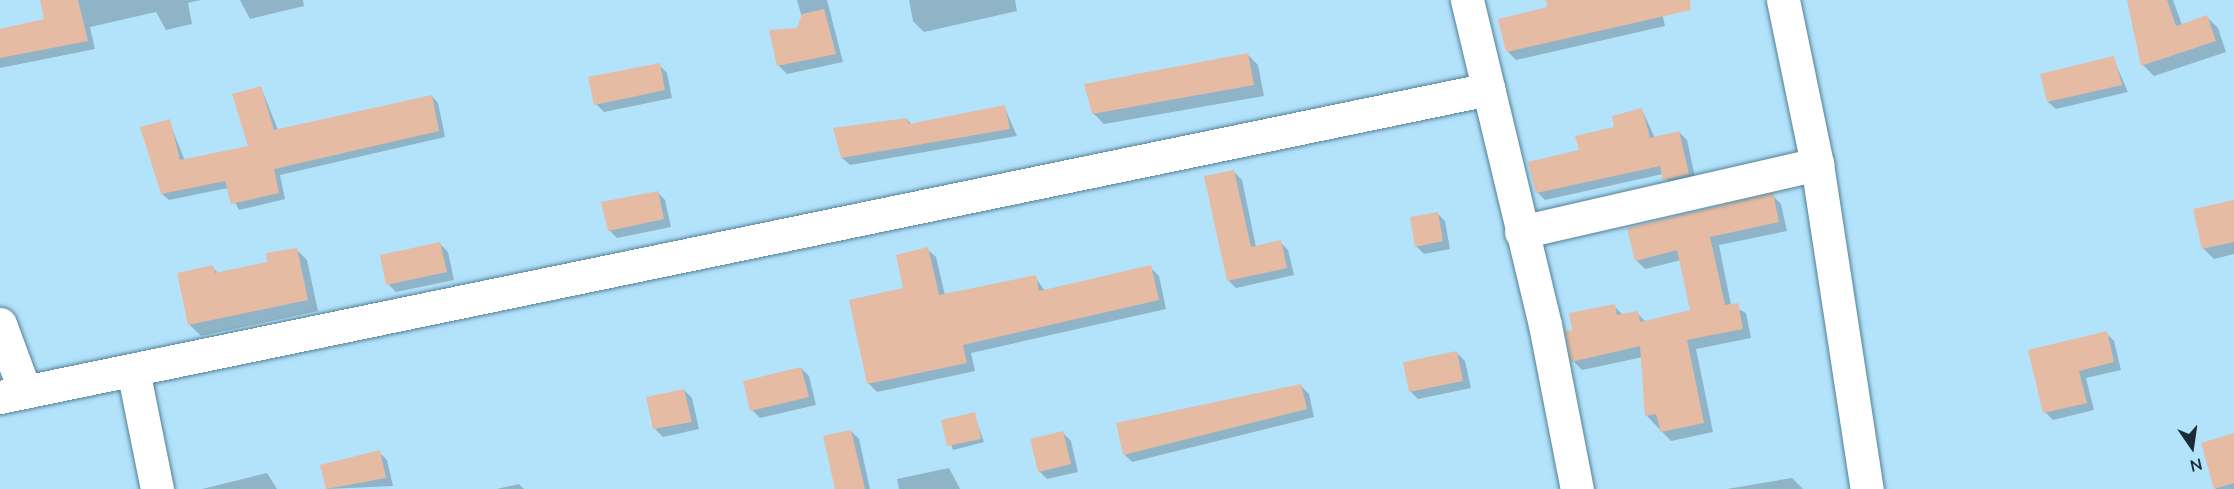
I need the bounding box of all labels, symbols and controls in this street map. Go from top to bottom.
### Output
north arrow [2162,417,2222,477]
text: N [2188,452,2204,477]

